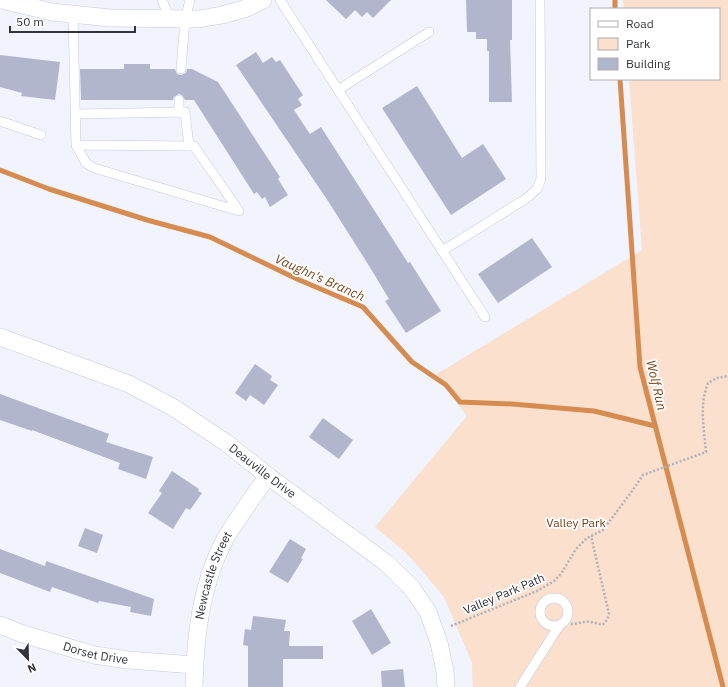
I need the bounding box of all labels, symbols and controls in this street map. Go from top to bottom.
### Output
scale bar [10,8,135,34]
legend [590,8,720,80]
text: 50 m [16,14,44,29]
text: Road [626,16,654,31]
text: Park [626,36,651,51]
text: Building [626,56,671,71]
water label: Vaughn's Branch [272,250,367,305]
water label: Wolf Run [642,358,671,412]
street label: Deauville Drive [226,440,300,501]
park label: Valley Park [546,515,606,530]
street label: Newcastle Street [192,528,235,621]
street label: Valley Park Path [461,570,547,617]
street label: Dorset Drive [61,638,130,667]
north arrow [8,639,48,679]
text: N [25,660,38,676]

